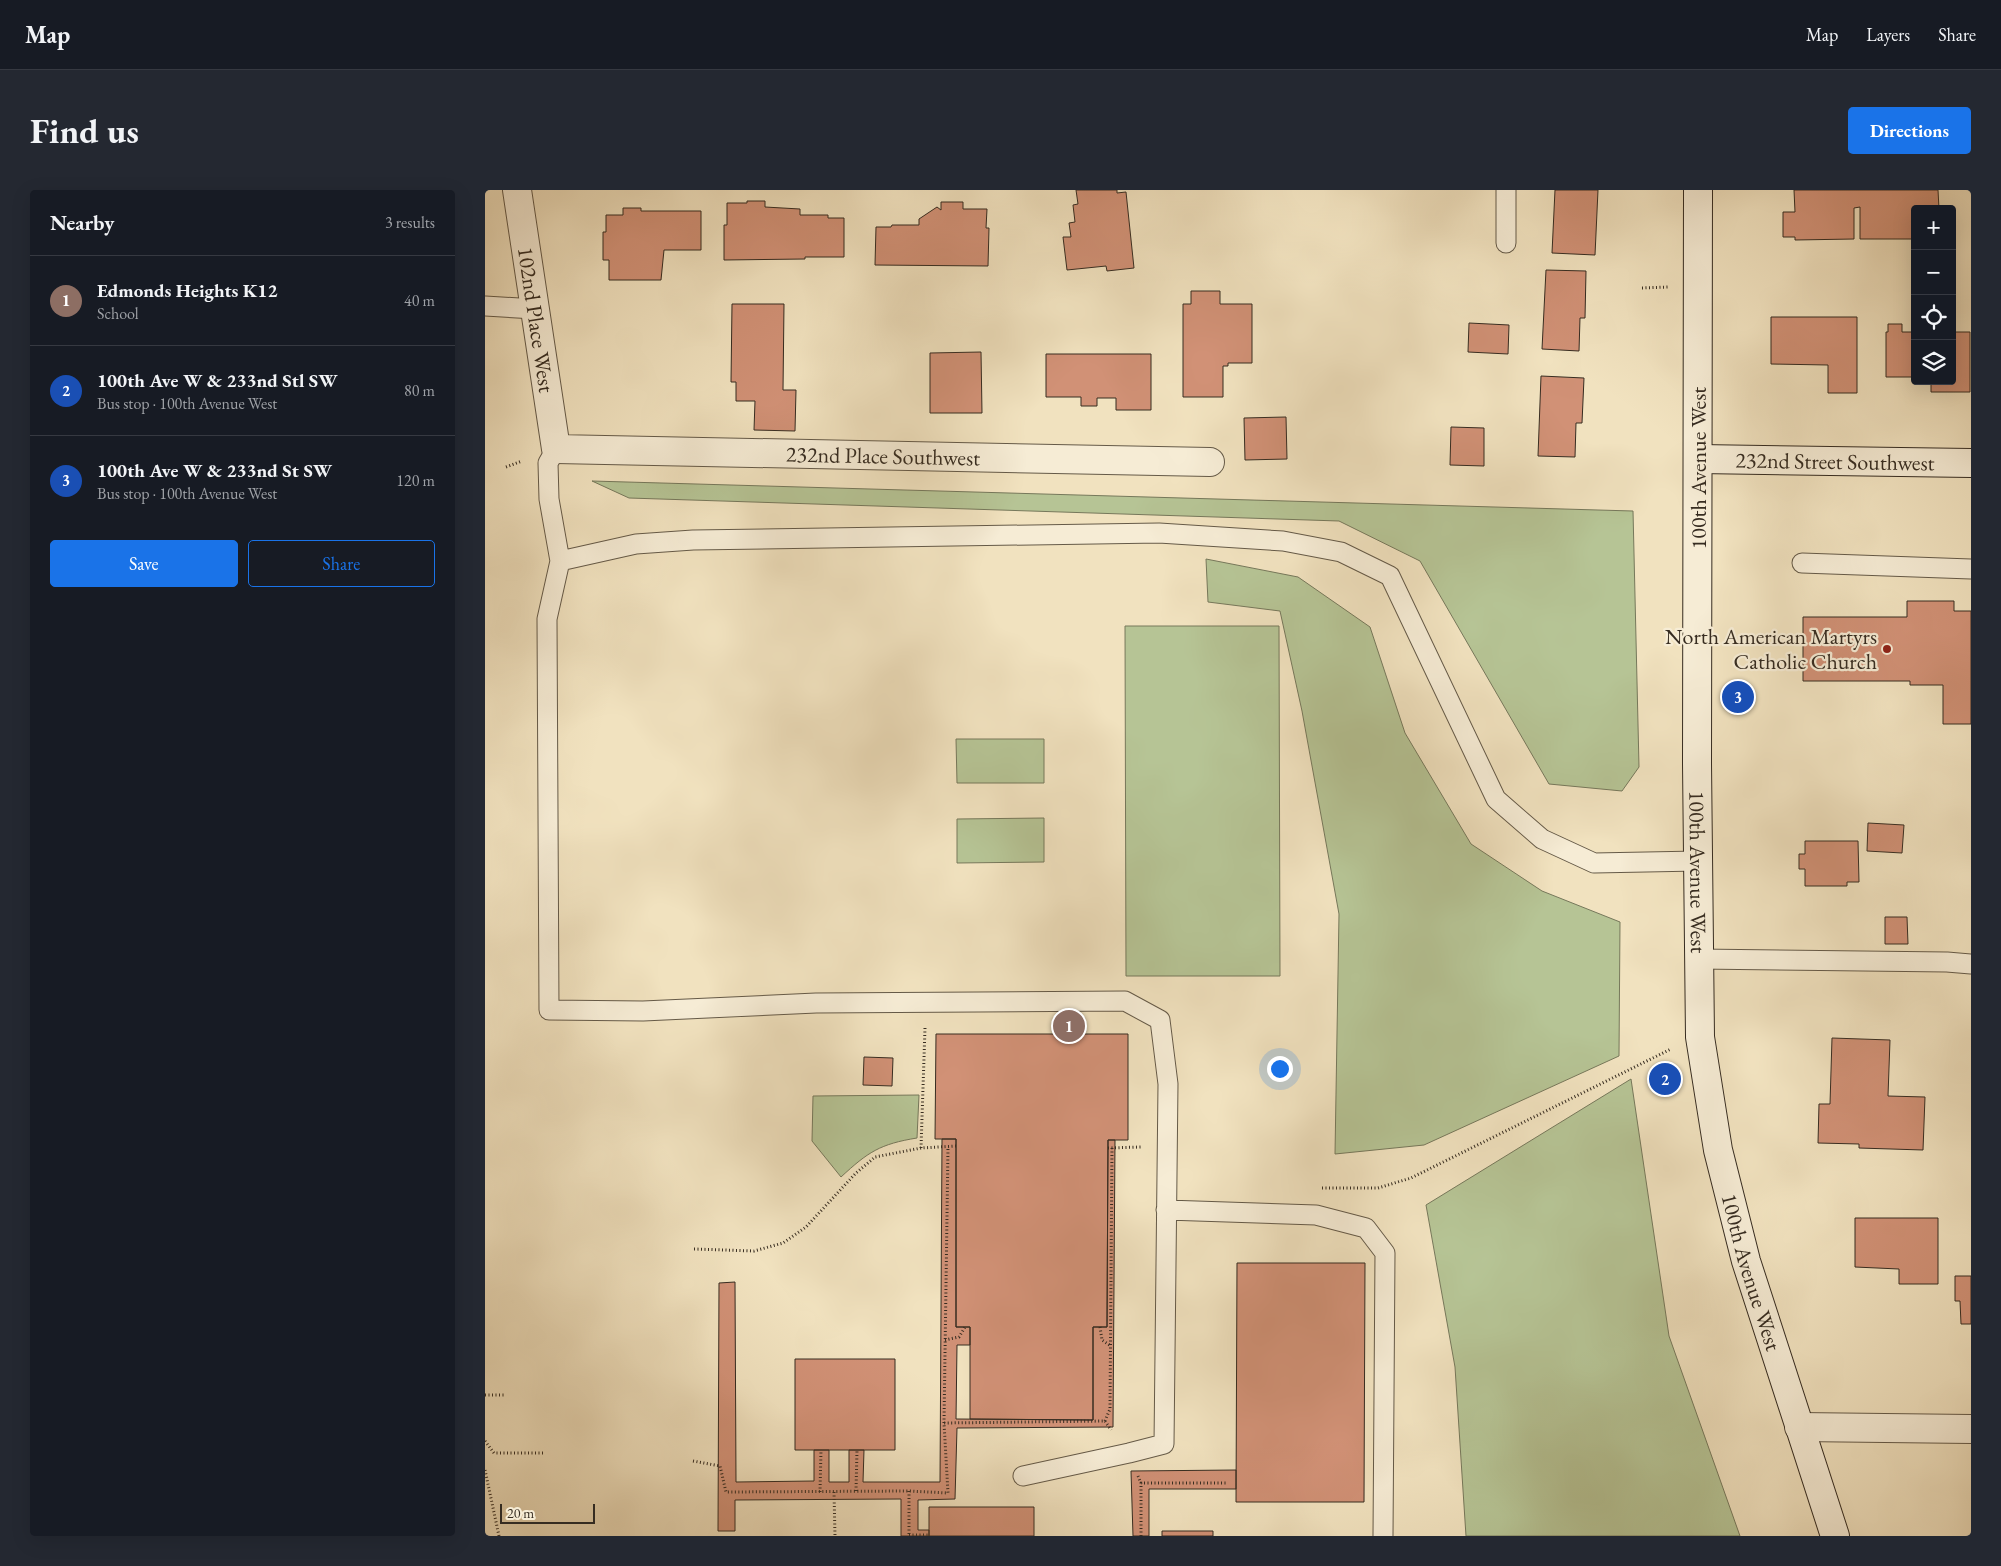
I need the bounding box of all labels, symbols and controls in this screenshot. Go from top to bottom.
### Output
text: Map [25,19,70,50]
text: Map [1806,23,1838,46]
text: Layers [1866,23,1910,46]
text: Share [1938,23,1976,46]
button: Directions [1848,107,1971,154]
text: Find us [30,108,139,153]
map controls [1911,205,1956,385]
button: + [1911,205,1956,250]
text: Nearby [50,209,114,236]
text: 3 results [385,212,435,233]
street label: 102nd Place West [511,245,562,395]
button: − [1911,250,1956,295]
text: Edmonds Heights K12 [97,278,277,303]
text: 1 [62,290,70,311]
text: 40 m [404,290,435,311]
button: locate [1911,295,1956,340]
text: School [97,303,139,324]
button: layers [1911,340,1956,385]
text: 100th Ave W & 233nd Stl SW [97,368,338,393]
text: 2 [62,380,70,401]
text: 80 m [404,380,435,401]
street label: 100th Avenue West [1684,387,1713,549]
text: Bus stop · 100th Avenue West [97,393,277,414]
street label: 232nd Place Southwest [786,439,980,472]
street label: 232nd Street Southwest [1735,445,1935,477]
text: 100th Ave W & 233nd St SW [97,458,332,483]
text: 3 [62,470,70,491]
text: 120 m [396,470,435,491]
text: Bus stop · 100th Avenue West [97,483,277,504]
button: Save [50,540,238,587]
button: Share [248,540,435,587]
place label: North American Martyrs Catholic Church [1665,622,1877,676]
marker: North American Martyrs Catholic Church [1881,643,1893,655]
pin: 3 [1722,678,1754,716]
street label: 100th Avenue West [1683,791,1714,953]
pin: 1 [1053,1007,1085,1045]
your location [1267,1056,1293,1082]
pin: 2 [1649,1060,1681,1098]
street label: 100th Avenue West [1715,1190,1789,1354]
scale bar [500,1501,595,1524]
text: 20 m [507,1504,534,1522]

